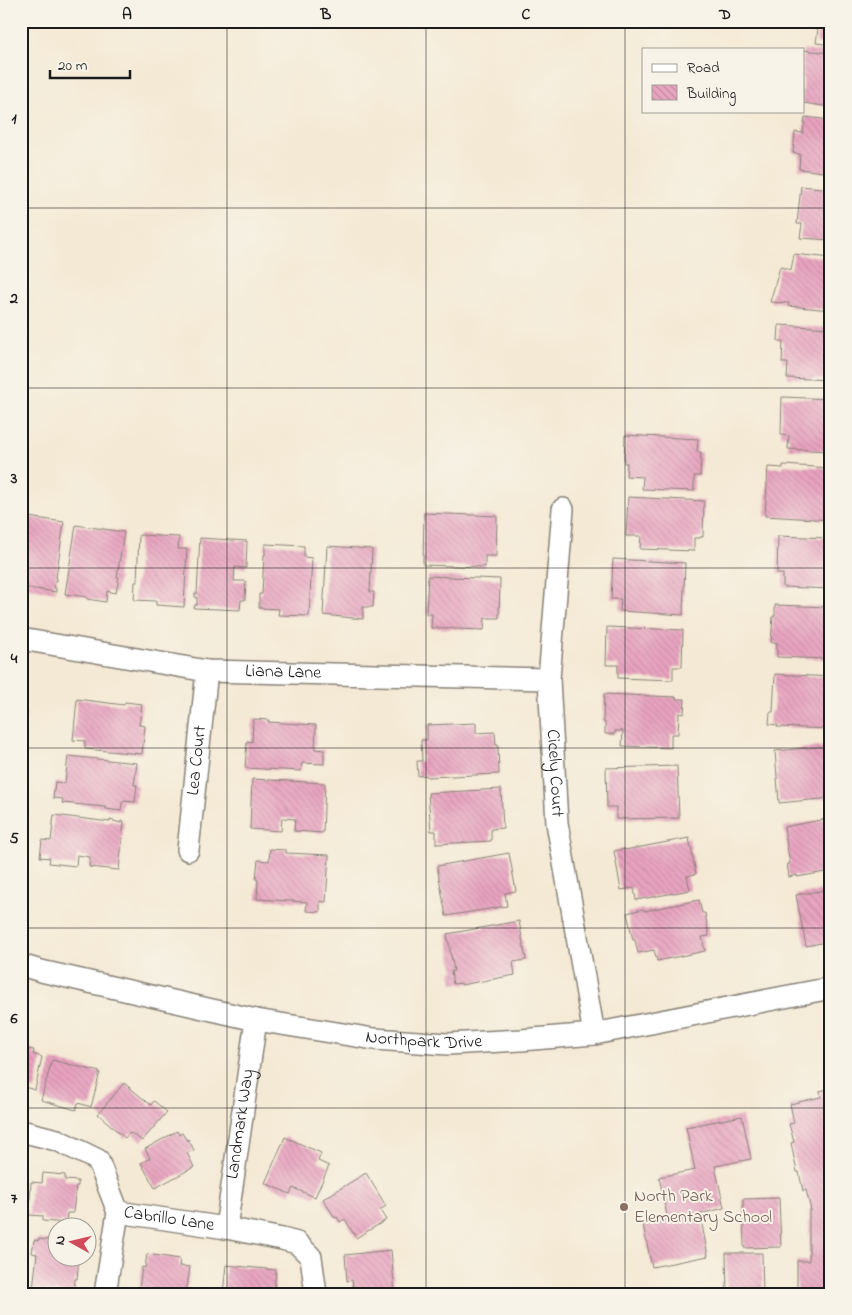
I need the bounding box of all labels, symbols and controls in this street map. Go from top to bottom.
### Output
text: A [122,3,132,27]
text: B [320,3,332,27]
text: C [522,3,531,27]
text: D [718,3,731,27]
scale bar [50,48,130,80]
legend [642,48,804,112]
text: 20 m [58,55,88,77]
text: Road [687,57,720,79]
text: Building [686,83,736,106]
text: 1 [11,107,17,131]
text: 2 [9,287,18,311]
text: 3 [10,467,18,491]
text: 4 [10,647,18,671]
street label: Liana Lane [245,659,323,687]
street label: Lea Court [181,724,214,797]
street label: Cicely Court [539,729,570,818]
text: 5 [9,827,19,851]
text: 6 [9,1007,18,1031]
street label: Northpark Drive [364,1025,484,1057]
street label: Landmark Way [220,1067,262,1181]
place label: North Park Elementary School [634,1184,772,1231]
text: 7 [11,1187,18,1211]
street label: Cabrillo Lane [122,1200,217,1239]
marker: North Park Elementary School [618,1201,630,1213]
north arrow [48,1218,98,1268]
text: N [50,1234,72,1247]

